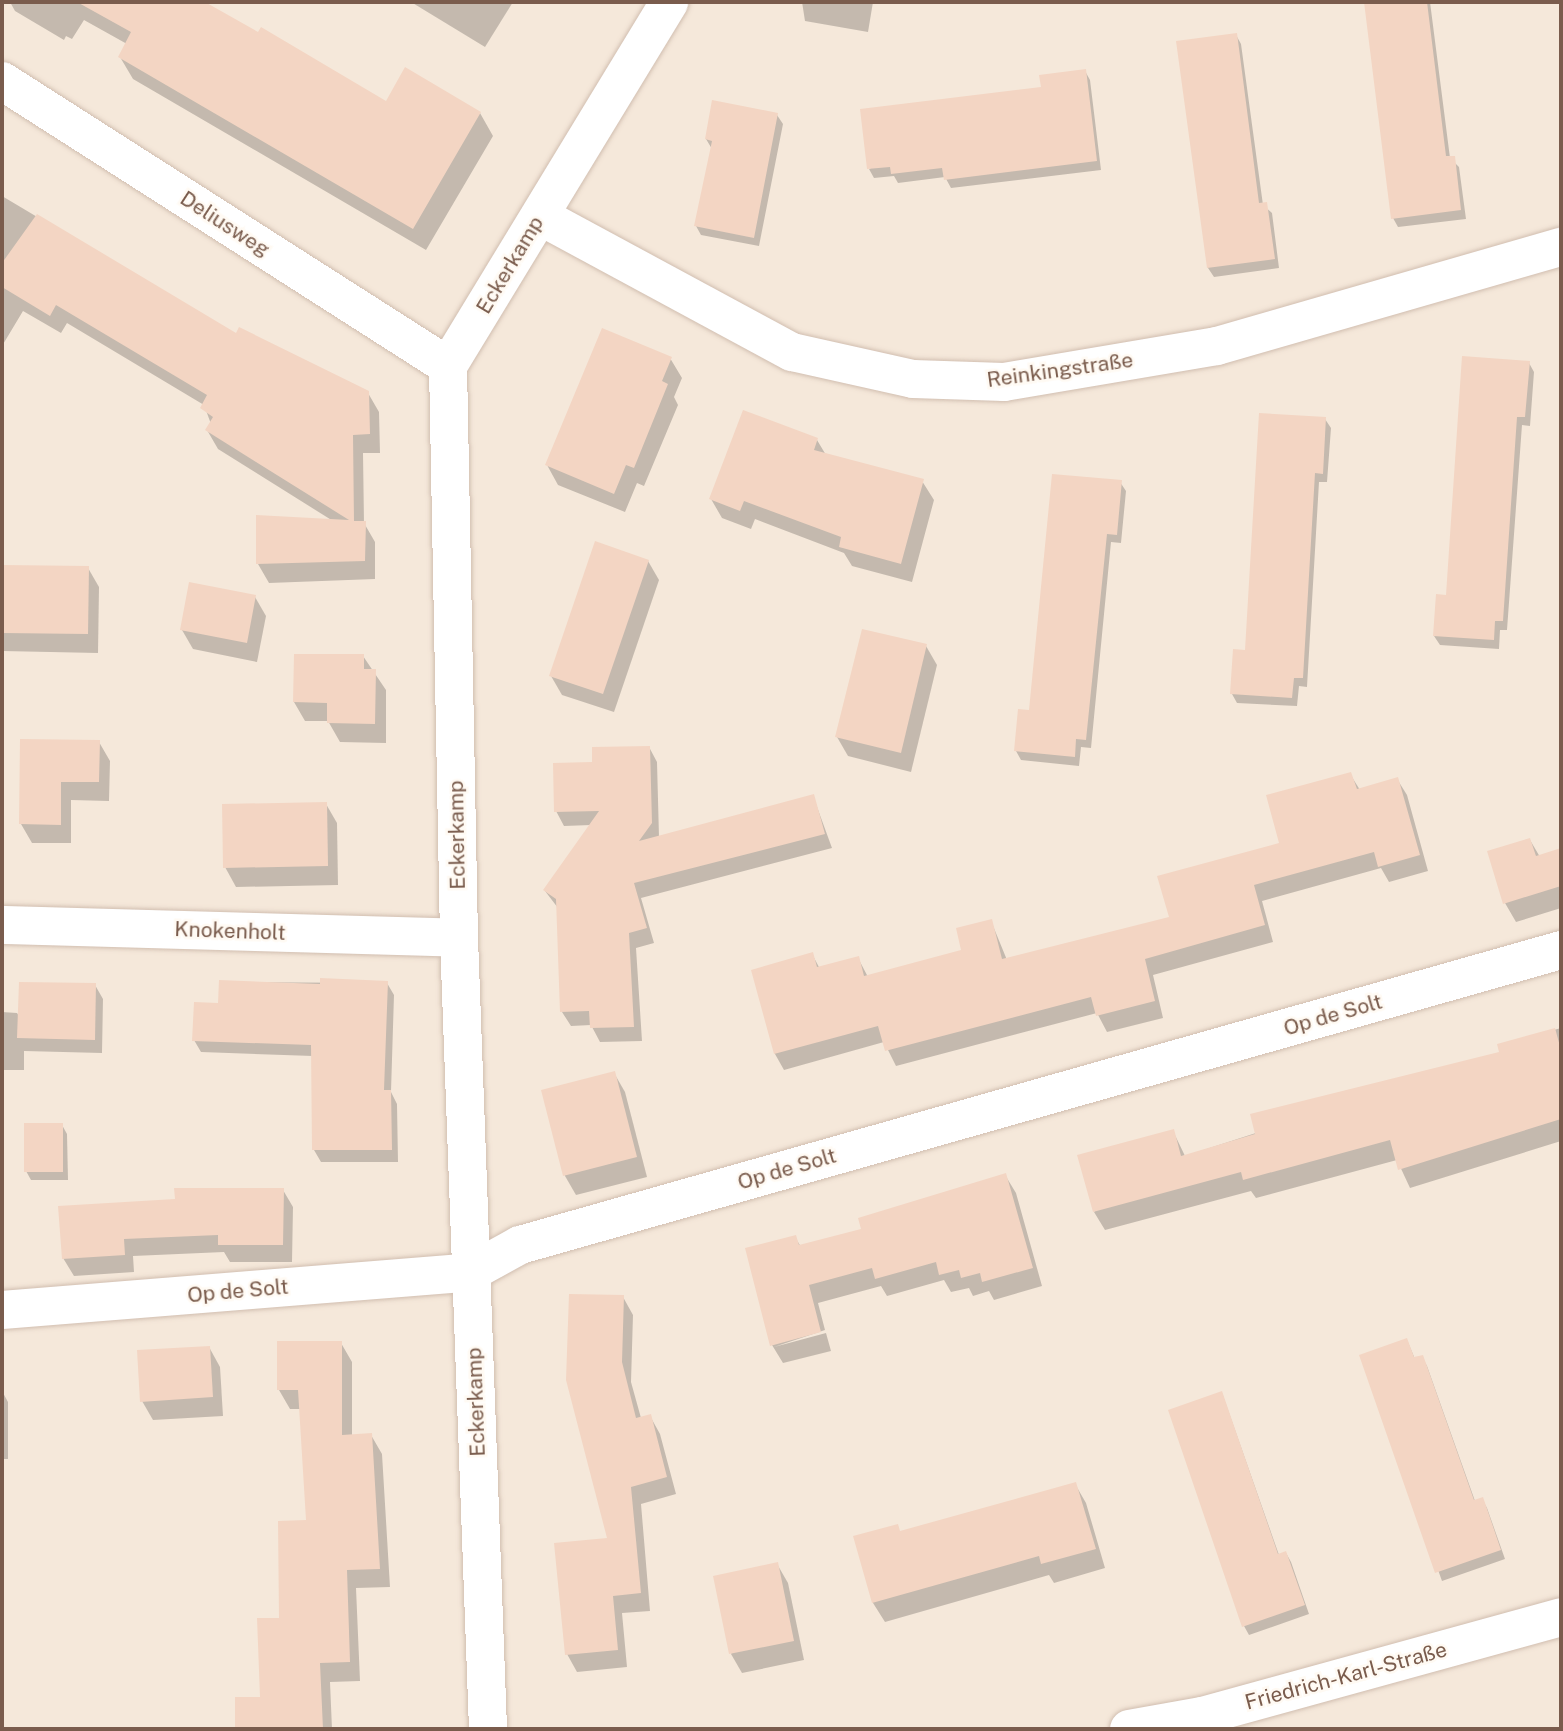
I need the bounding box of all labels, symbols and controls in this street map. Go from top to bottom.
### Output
street label: Deliusweg [175,186,275,262]
street label: Eckerkamp [471,212,549,318]
street label: Reinkingstraße [985,347,1135,393]
street label: Eckerkamp [443,780,471,890]
street label: Knokenholt [174,916,286,946]
street label: Op de Solt [1280,989,1386,1041]
street label: Op de Solt [734,1143,840,1195]
street label: Op de Solt [186,1274,290,1308]
street label: Eckerkamp [461,1347,491,1457]
street label: Friedrich-Karl-Straße [1242,1637,1450,1715]

